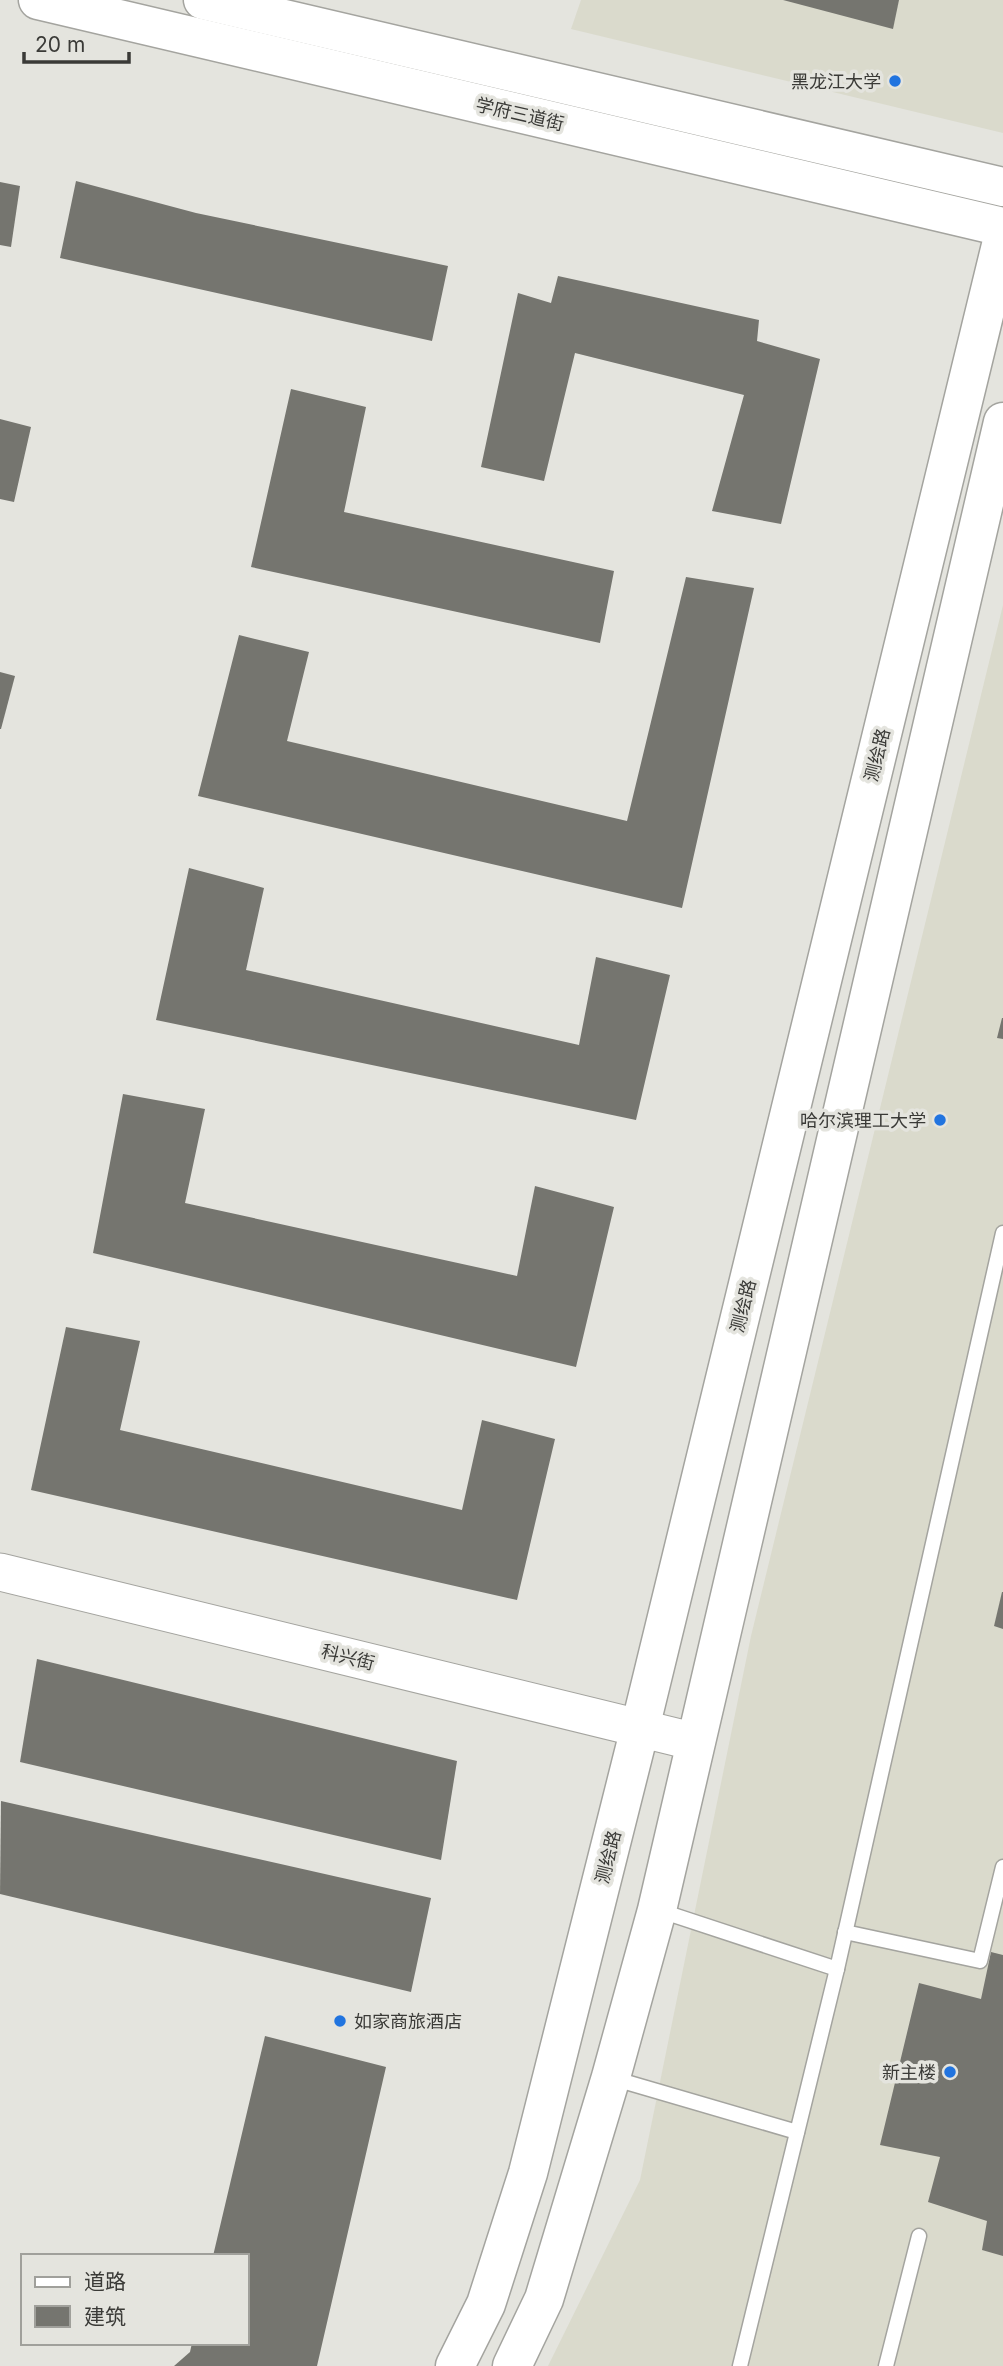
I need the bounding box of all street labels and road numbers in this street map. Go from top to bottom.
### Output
street label: 学府三道街 [474,94,566,134]
street label: 测绘路 [860,726,894,784]
street label: 测绘路 [726,1277,760,1335]
street label: 科兴街 [319,1640,377,1674]
street label: 测绘路 [591,1828,625,1886]

